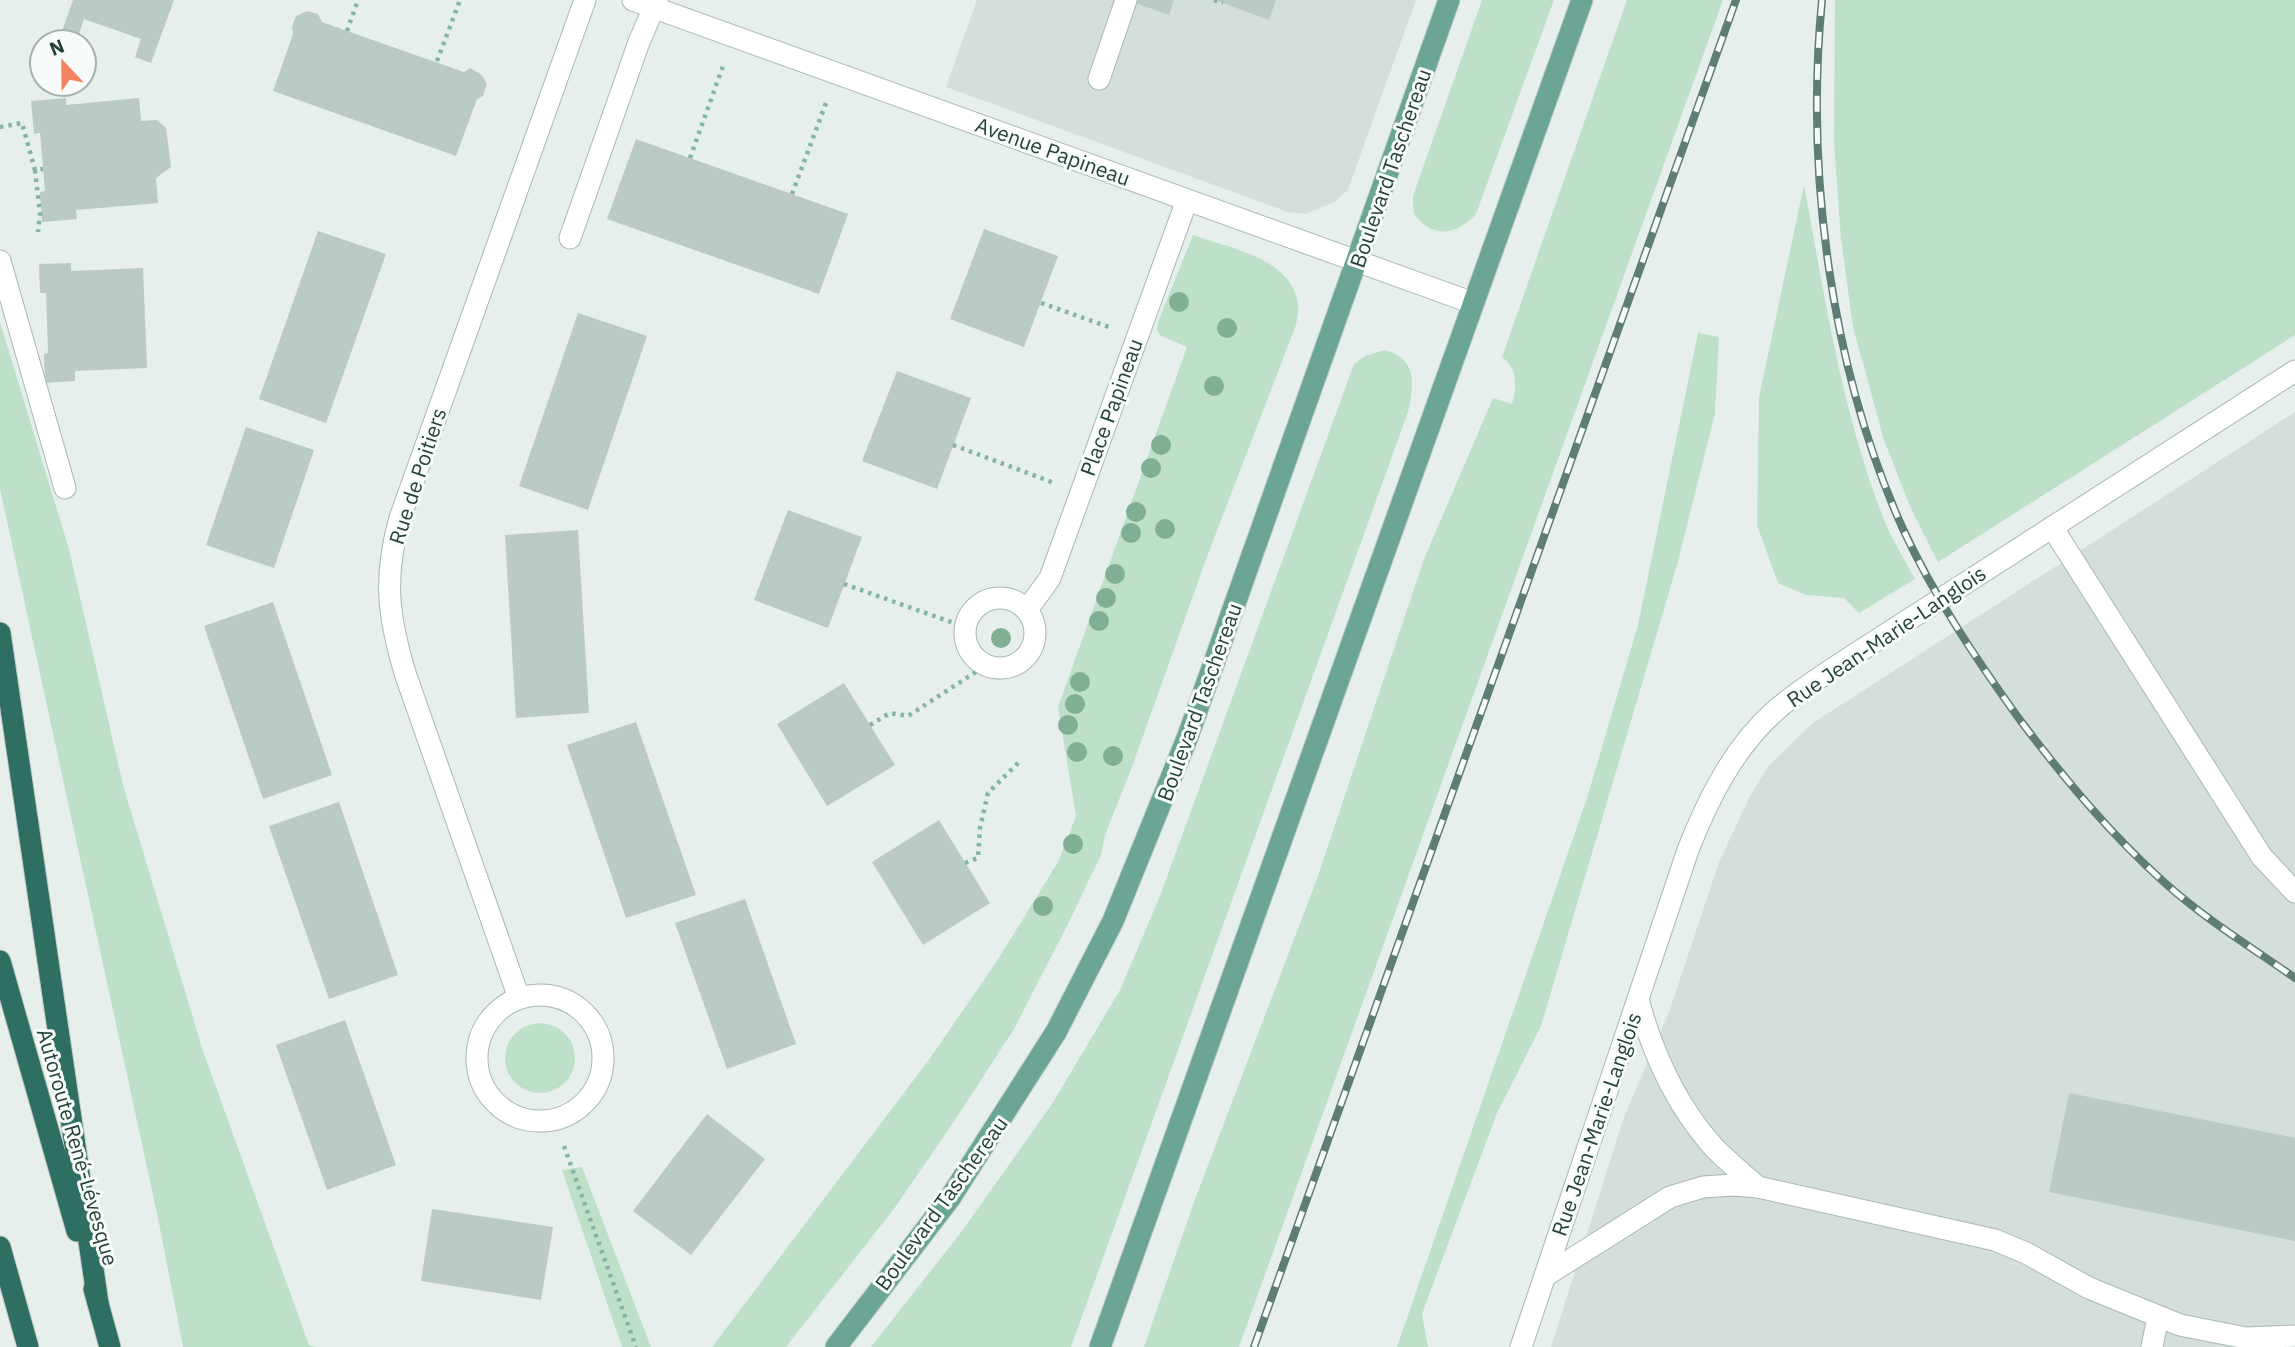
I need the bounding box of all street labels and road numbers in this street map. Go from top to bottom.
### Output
street label: Boulevard Taschereau [1343,65,1437,271]
street label: Avenue Papineau [972,110,1134,192]
street label: Place Papineau [1073,334,1149,480]
street label: Rue de Poitiers [382,404,452,548]
street label: Rue Jean-Marie-Langlois [1781,559,1991,713]
street label: Boulevard Taschereau [1150,599,1248,805]
street label: Rue Jean-Marie-Langlois [1545,1009,1647,1239]
street label: Autoroute René-Lévesque [31,1025,125,1269]
street label: Boulevard Taschereau [868,1110,1014,1296]

